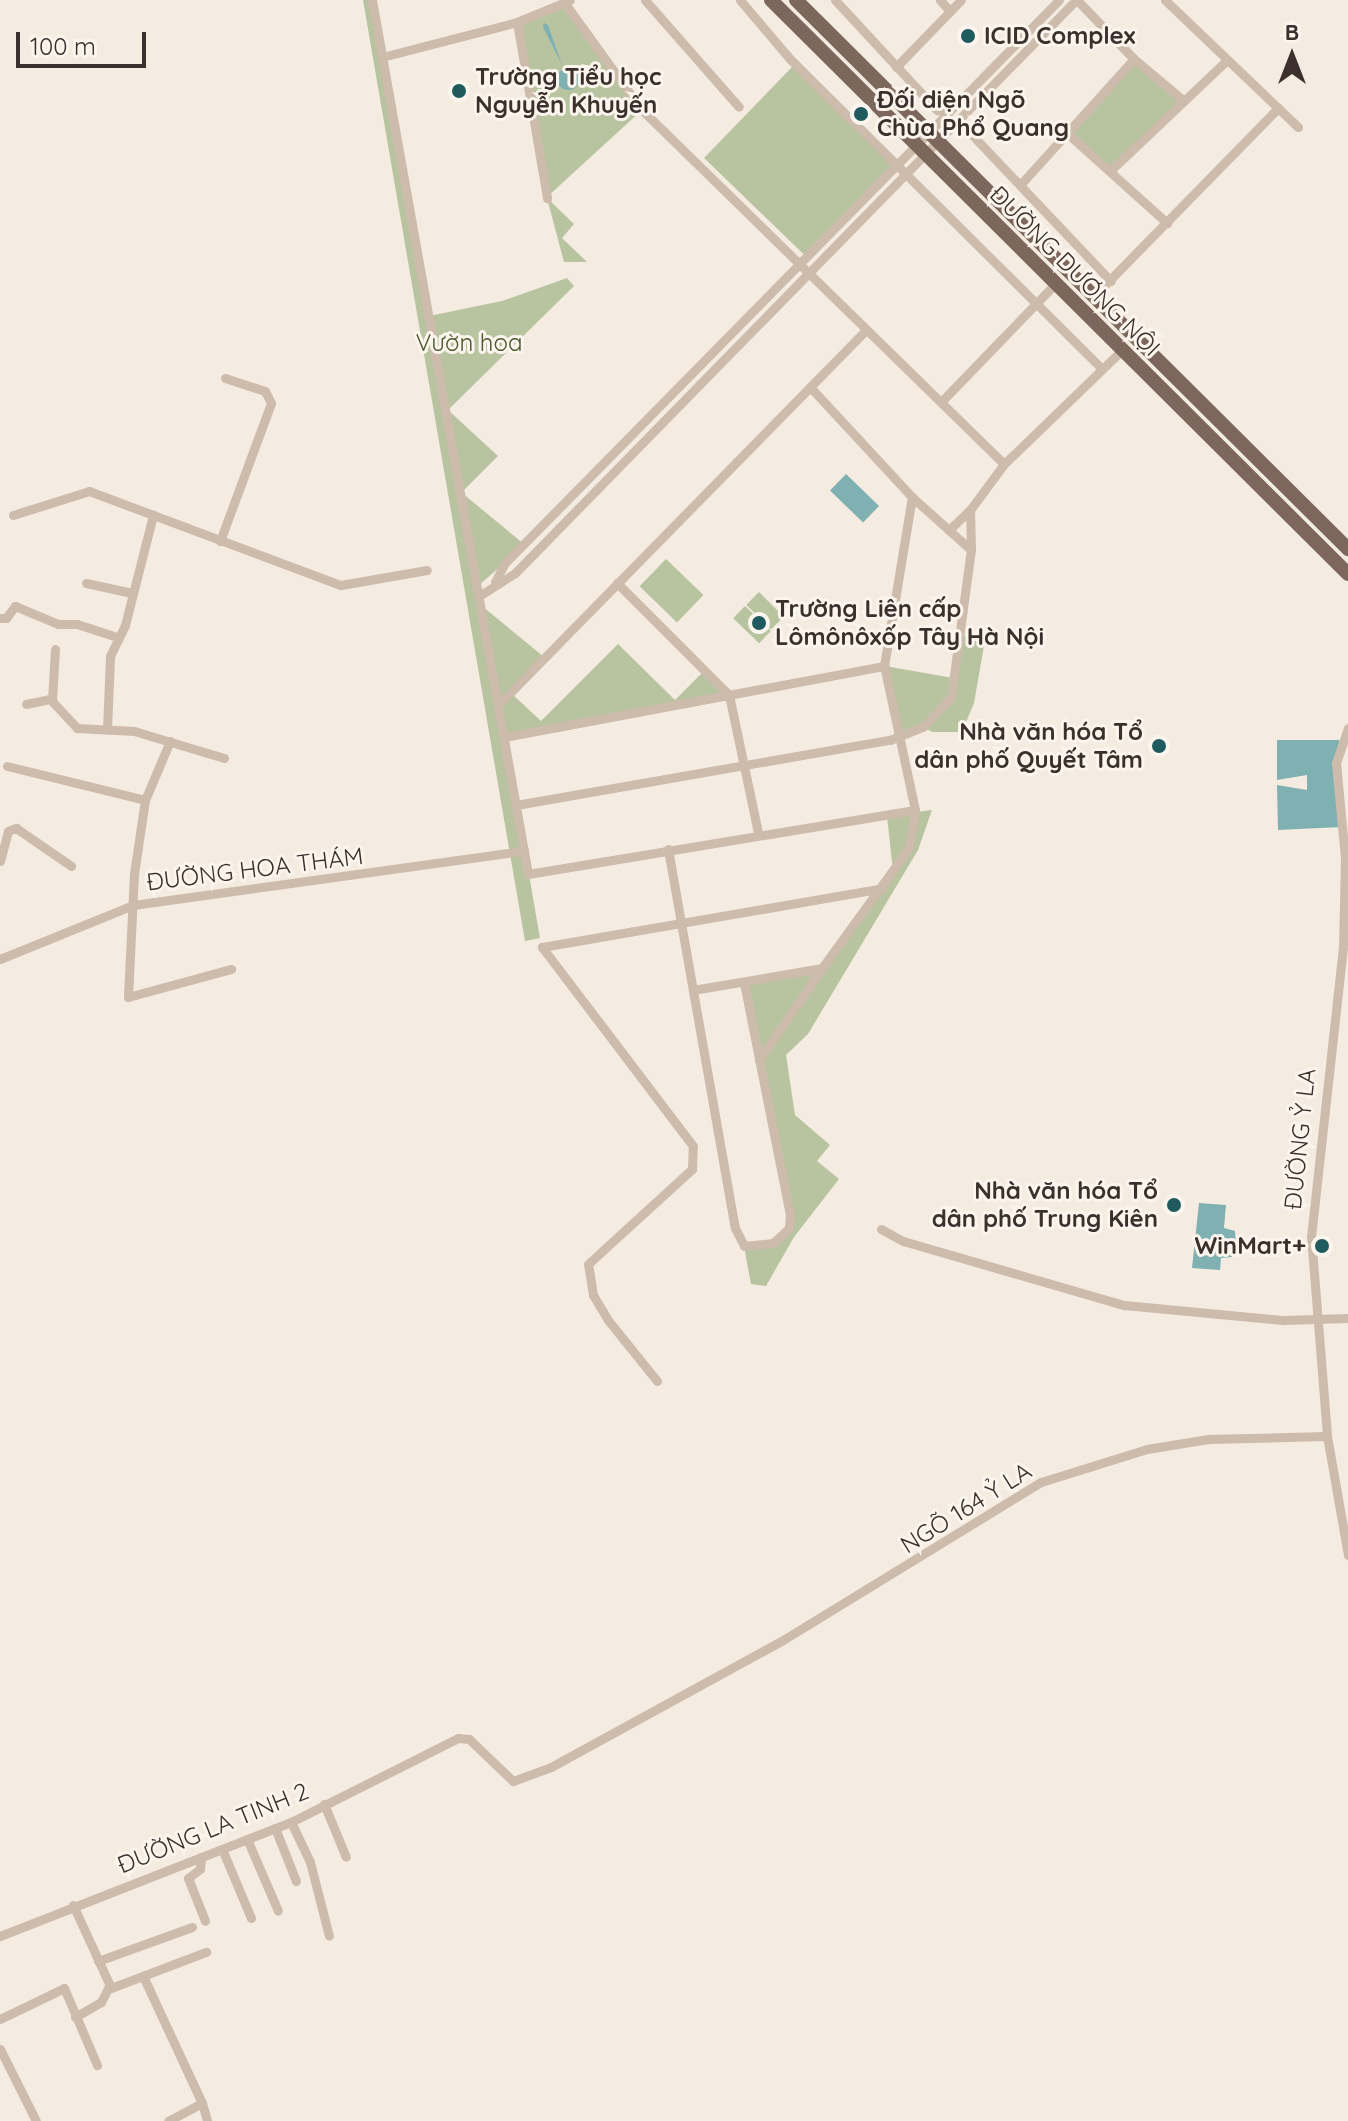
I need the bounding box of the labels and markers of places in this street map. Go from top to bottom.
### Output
place label: ICID Complex [984,22,1135,50]
marker: ICID Complex [959,27,977,45]
place label: Trường Tiểu học Nguyễn Khuyến [475,63,662,119]
marker: Trường Tiểu học Nguyễn Khuyến [450,82,468,100]
place label: Đối diện Ngõ Chùa Phổ Quang [877,86,1069,142]
marker: Đối diện Ngõ Chùa Phổ Quang [852,105,870,123]
place label: Trường Liên cấp Lômônôxốp Tây Hà Nội [775,595,1044,651]
marker: Trường Liên cấp Lômônôxốp Tây Hà Nội [750,614,768,632]
place label: Nhà văn hóa Tổ dân phố Quyết Tâm [914,718,1143,774]
marker: Nhà văn hóa Tổ dân phố Quyết Tâm [1150,737,1168,755]
place label: Nhà văn hóa Tổ dân phố Trung Kiên [932,1177,1158,1233]
marker: Nhà văn hóa Tổ dân phố Trung Kiên [1165,1196,1183,1214]
place label: WinMart+ [1195,1232,1306,1260]
marker: WinMart+ [1313,1237,1331,1255]

